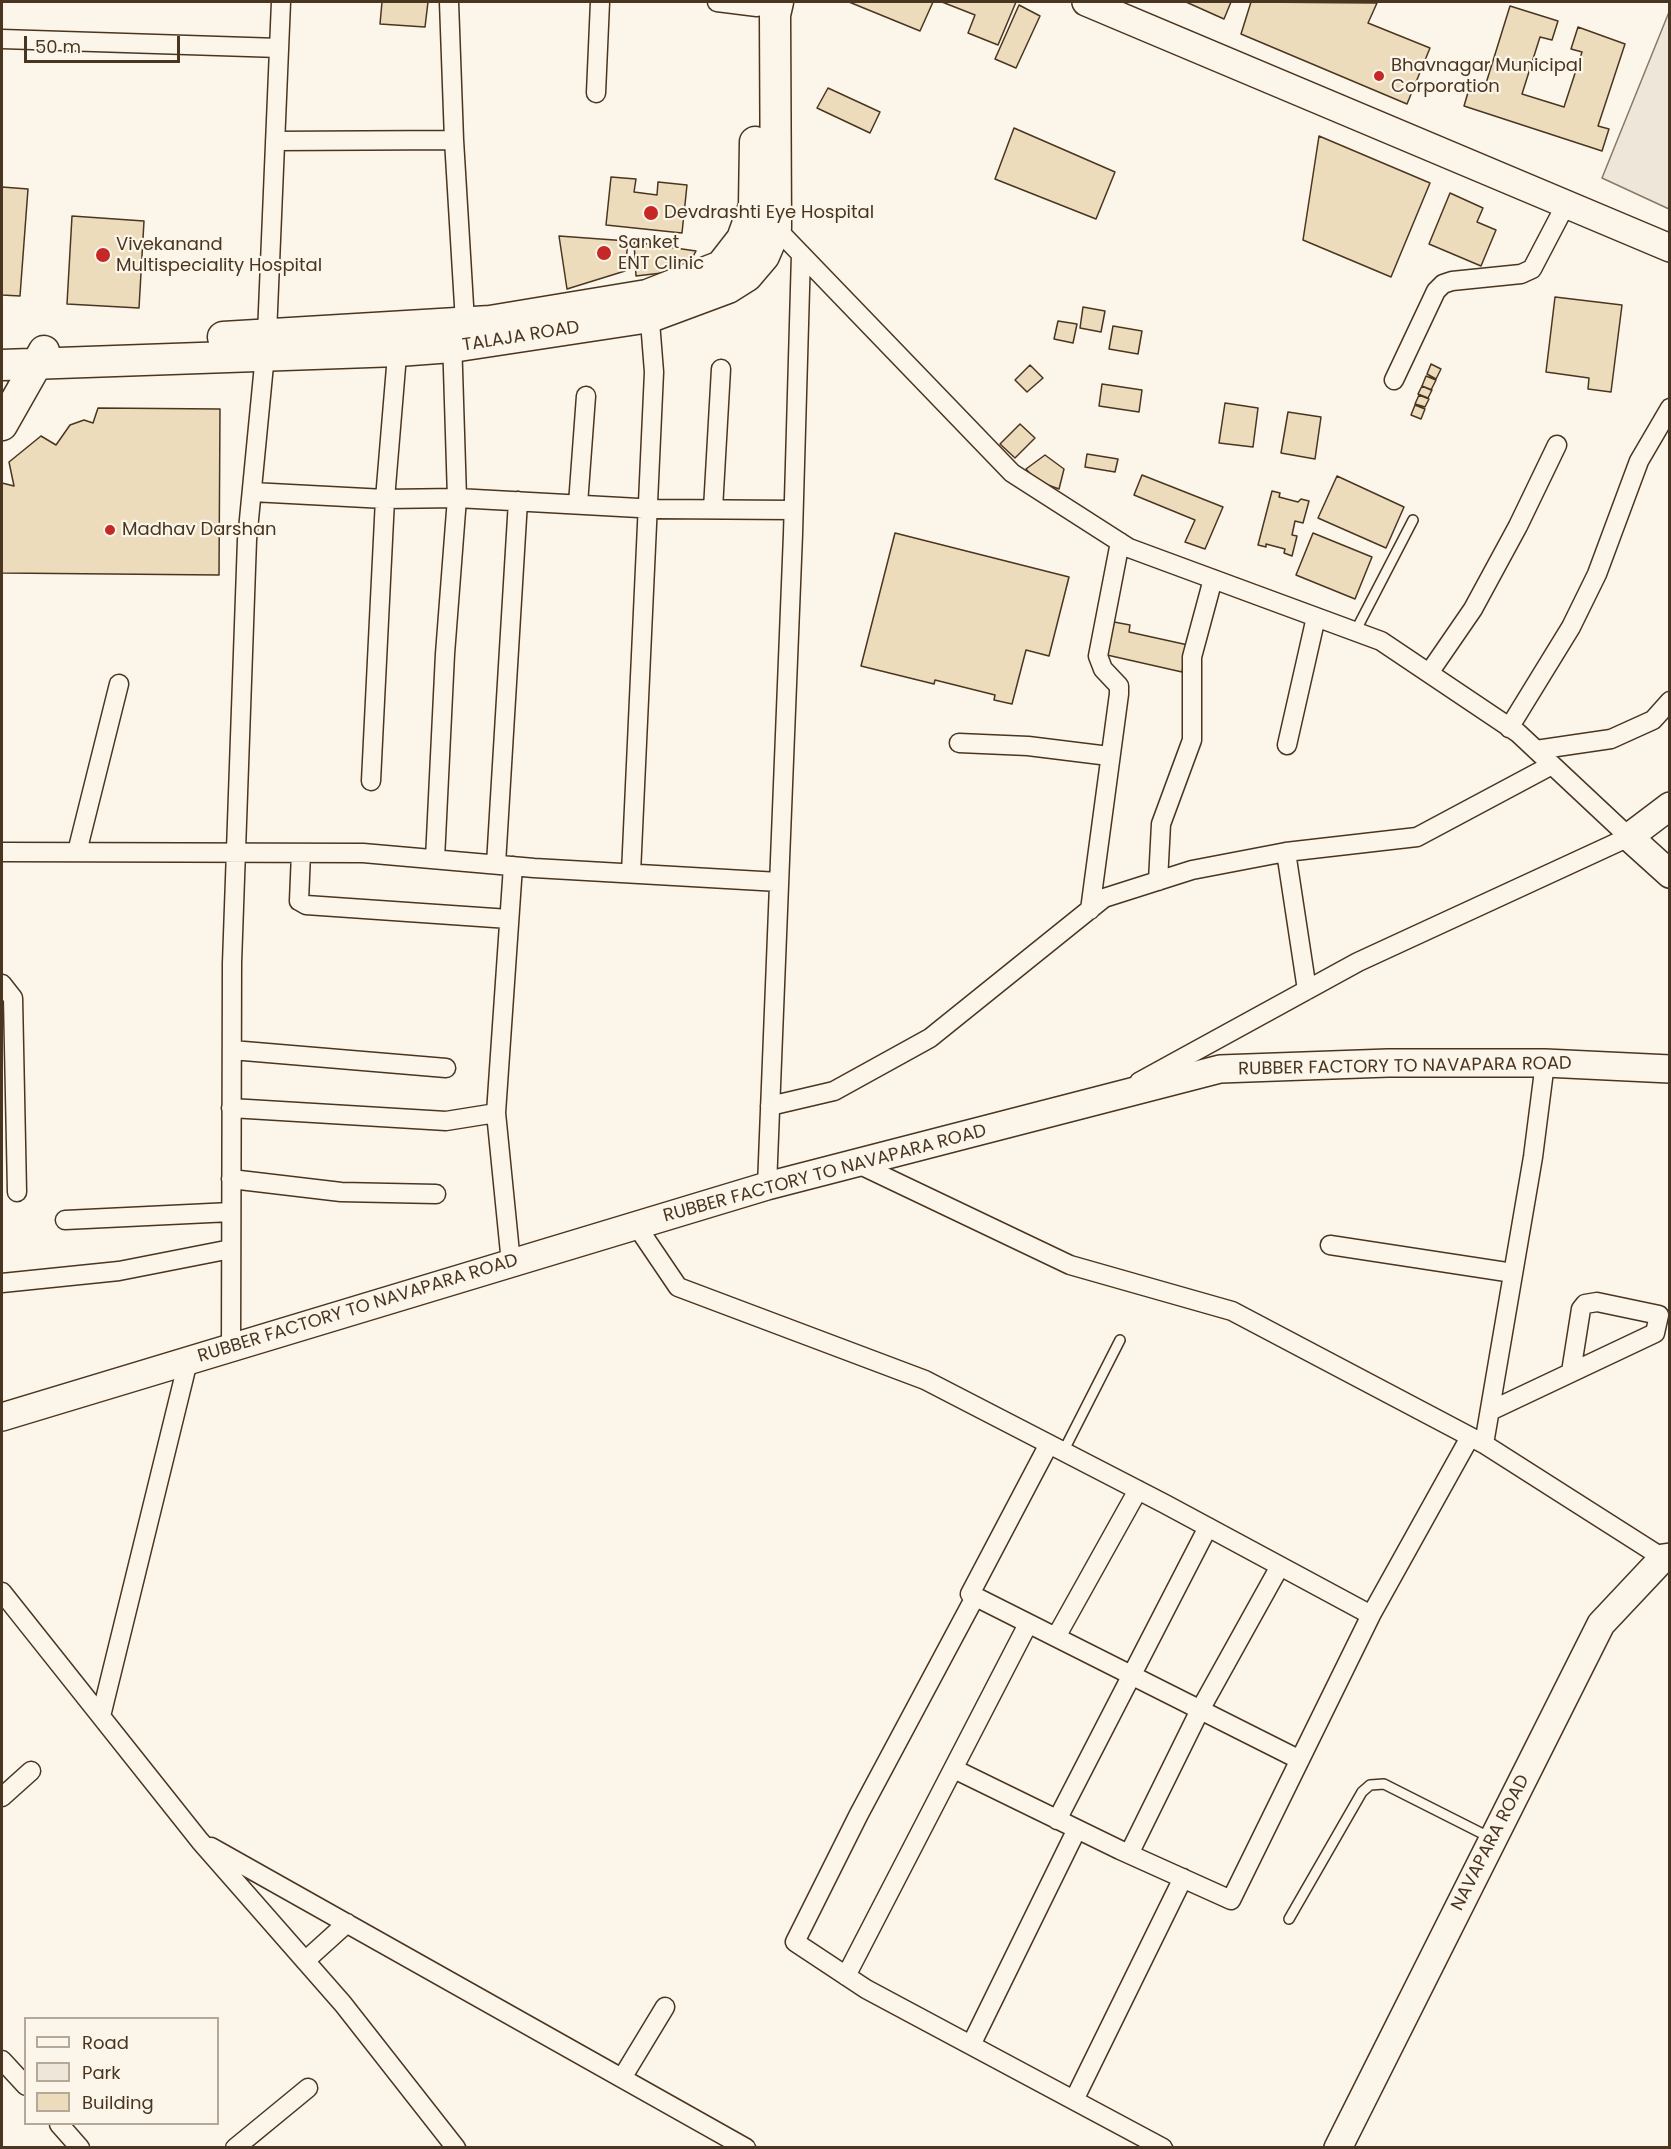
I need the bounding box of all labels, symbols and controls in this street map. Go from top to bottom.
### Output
scale bar [27,24,183,62]
text: 50 m [35,34,81,59]
place label: Bhavnagar Municipal Corporation [1391,55,1582,98]
marker: Bhavnagar Municipal Corporation [1372,69,1386,83]
place label: Devdrashti Eye Hospital [664,202,874,224]
marker: Devdrashti Eye Hospital [642,204,660,222]
place label: Sanket ENT Clinic [618,232,704,274]
place label: Vivekanand Multispeciality Hospital [116,234,322,276]
marker: Sanket ENT Clinic [595,244,613,262]
marker: Vivekanand Multispeciality Hospital [94,246,112,264]
street label: TALAJA ROAD [461,317,581,357]
place label: Madhav Darshan [122,519,277,541]
marker: Madhav Darshan [103,523,117,537]
street label: RUBBER FACTORY TO NAVAPARA ROAD [1238,1053,1572,1081]
street label: RUBBER FACTORY TO NAVAPARA ROAD [661,1120,989,1228]
street label: RUBBER FACTORY TO NAVAPARA ROAD [195,1250,521,1368]
street label: NAVAPARA ROAD [1447,1772,1535,1914]
legend [24,2017,219,2125]
text: Road [82,2030,129,2055]
text: Park [82,2060,121,2085]
text: Building [82,2090,154,2115]

